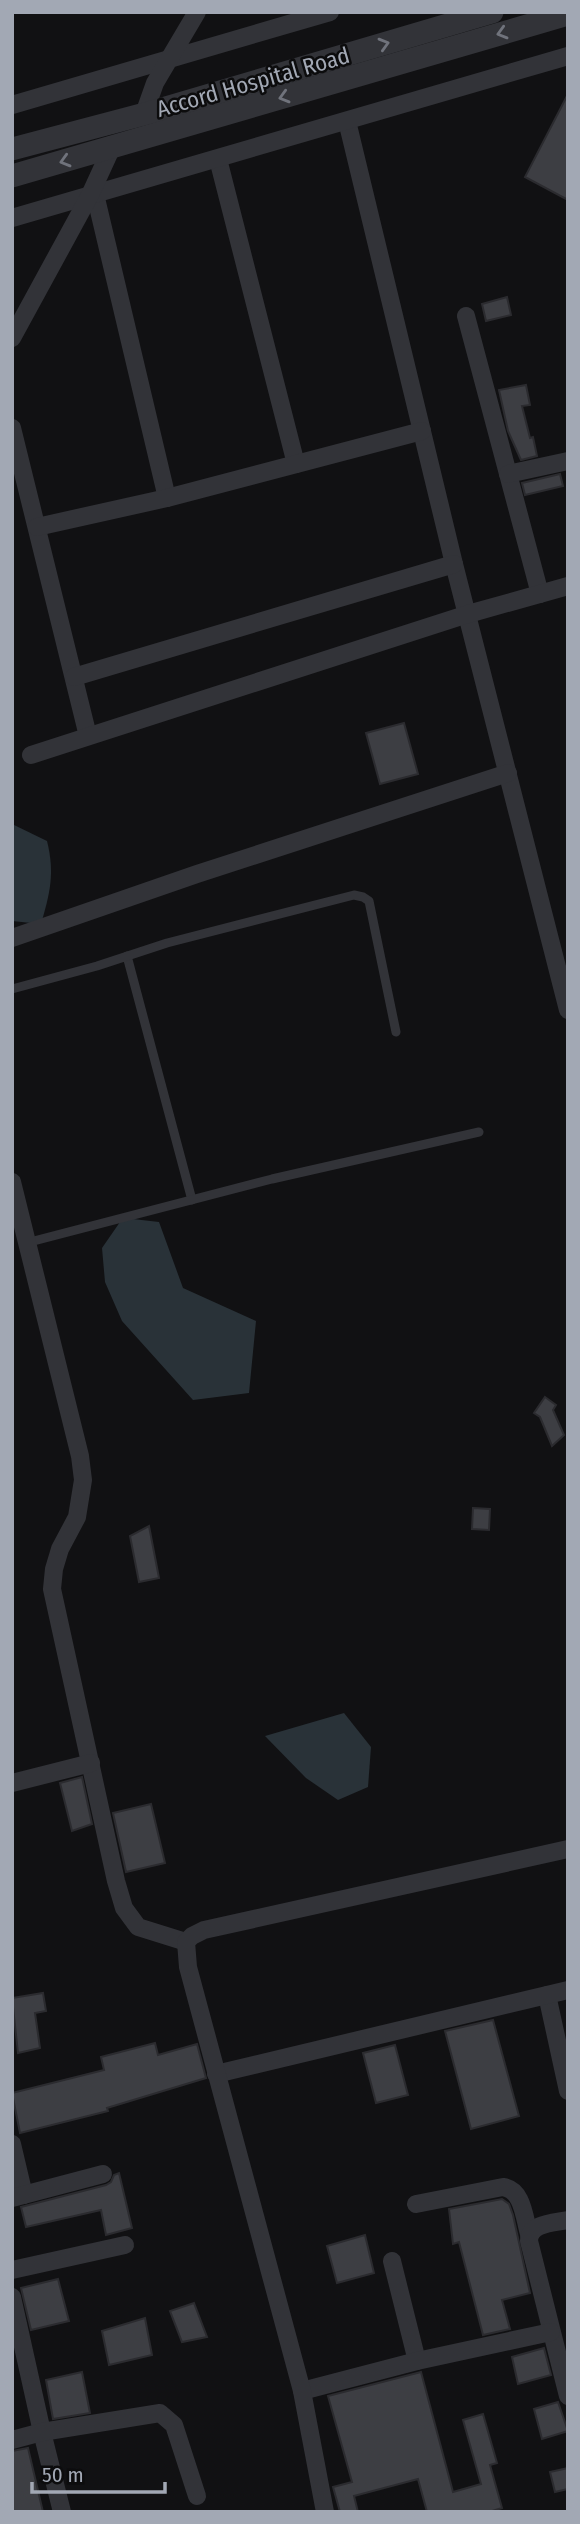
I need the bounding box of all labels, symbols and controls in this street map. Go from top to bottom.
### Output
one-way arrow [496,25,508,40]
one-way arrow [378,37,390,52]
street label: Accord Hospital Road [153,41,353,123]
one-way arrow [278,88,290,103]
one-way arrow [60,152,72,167]
scale bar [32,2450,164,2494]
text: 50 m [42,2462,84,2488]

